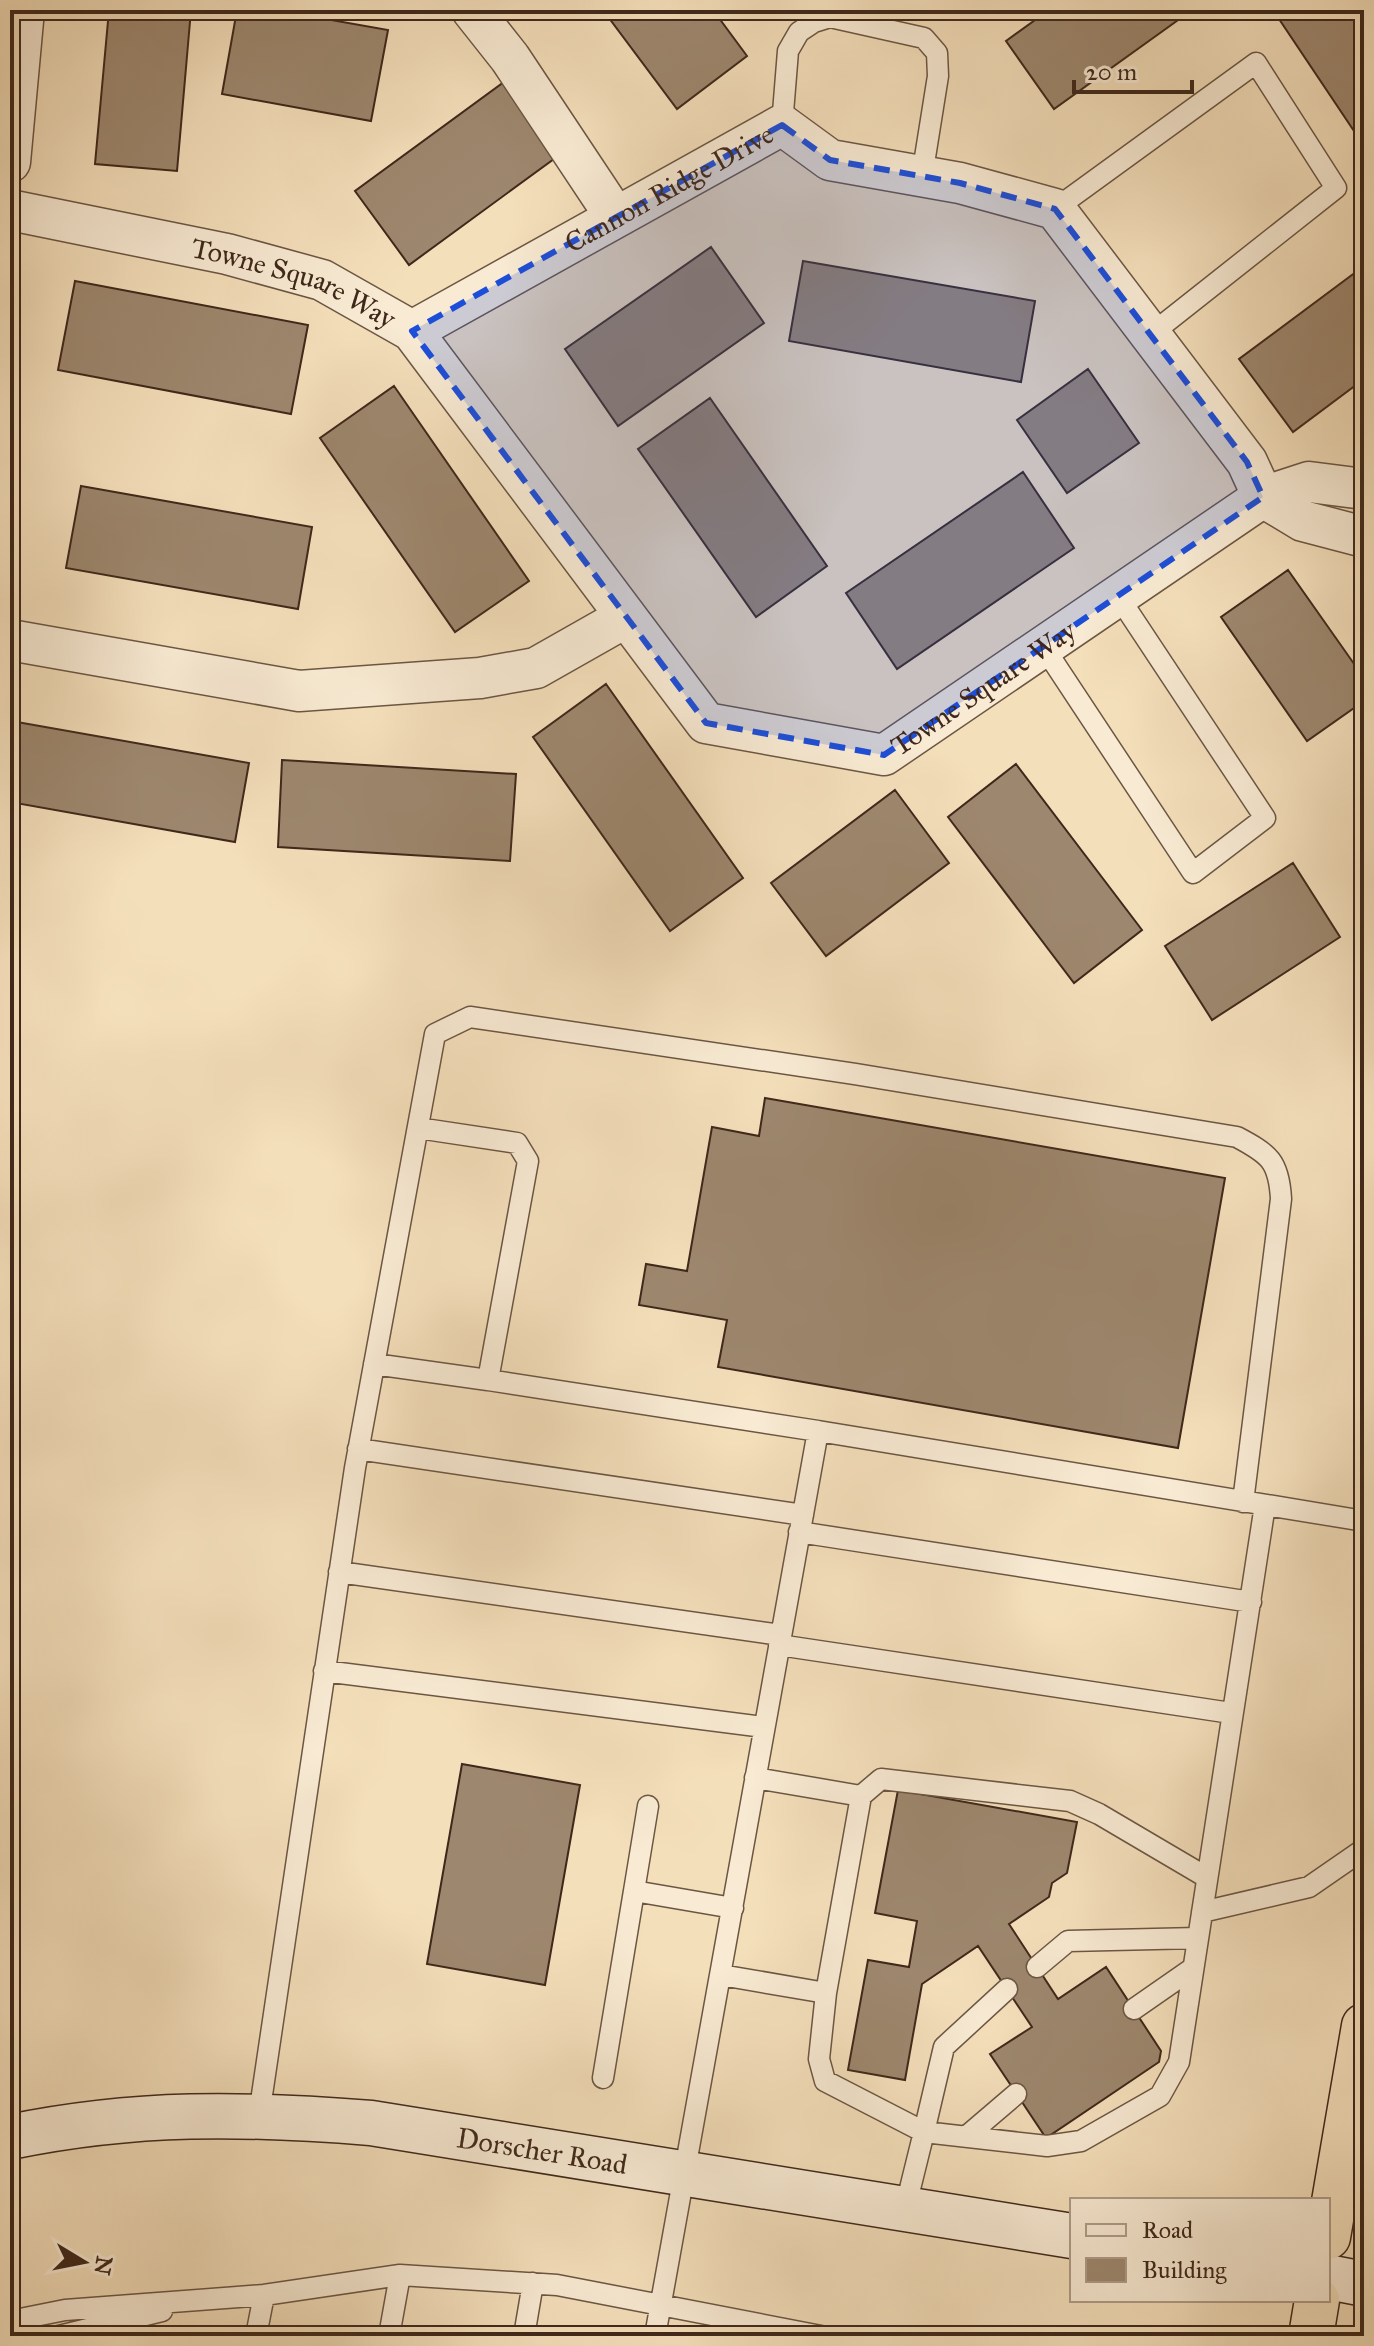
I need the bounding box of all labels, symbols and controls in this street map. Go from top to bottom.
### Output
scale bar [1074,44,1192,94]
text: 20 m [1086,57,1137,87]
street label: Cannon Ridge Drive [558,116,779,260]
street label: Towne Square Way [189,230,403,336]
street label: Towne Square Way [884,612,1083,763]
street label: Dorscher Road [454,2120,630,2182]
legend [1070,2198,1330,2302]
text: Road [1142,2215,1193,2245]
north arrow [44,2222,124,2302]
text: N [88,2254,118,2277]
text: Building [1142,2255,1227,2285]

